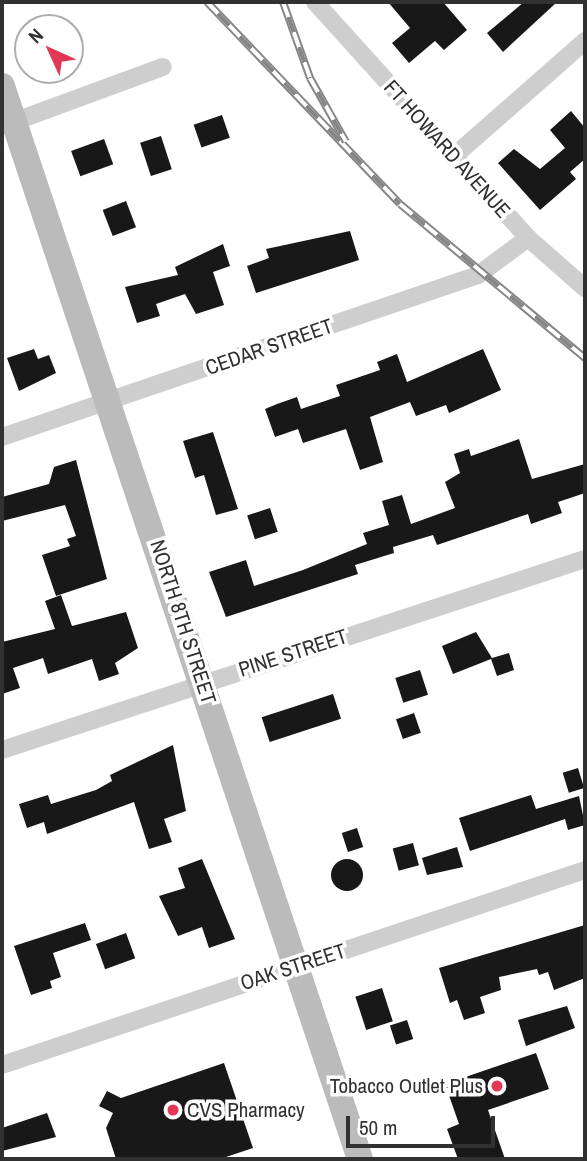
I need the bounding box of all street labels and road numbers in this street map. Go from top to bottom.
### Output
street label: FT HOWARD AVENUE [378,74,516,224]
street label: CEDAR STREET [202,313,336,381]
street label: NORTH 8TH STREET [145,537,221,707]
street label: PINE STREET [235,624,351,682]
street label: OAK STREET [237,938,349,996]

